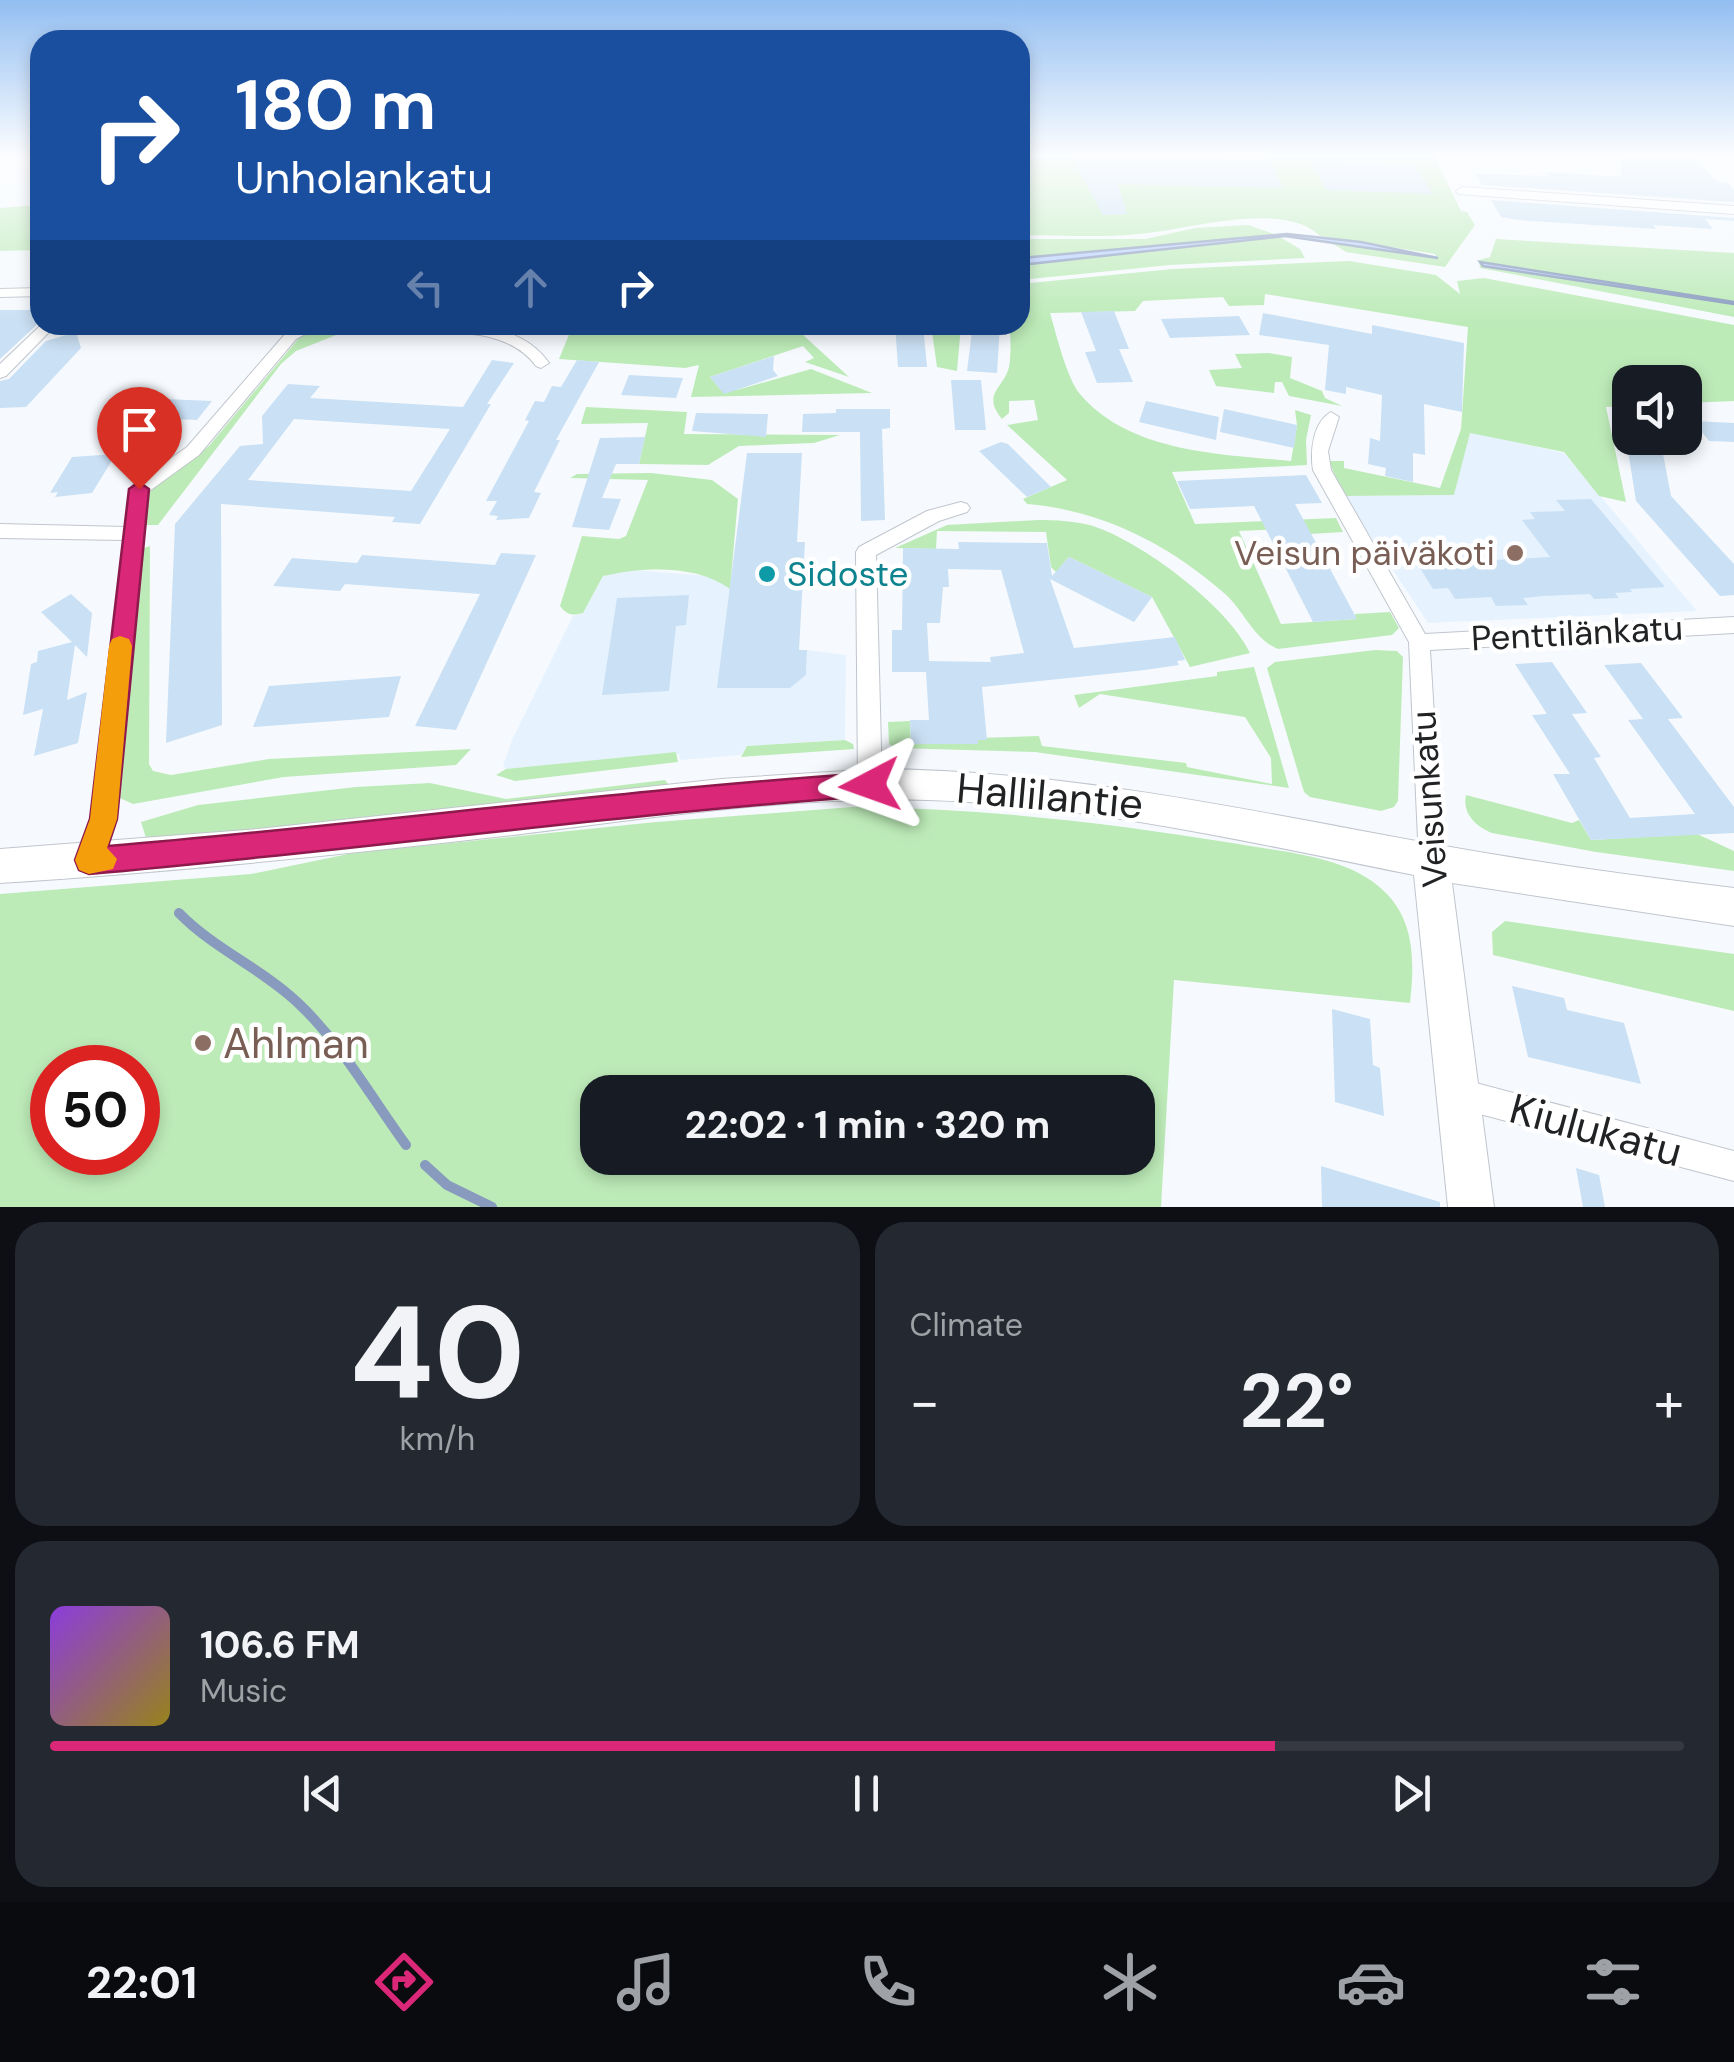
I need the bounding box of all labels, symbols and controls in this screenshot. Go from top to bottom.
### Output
text: 180 m [235,60,436,151]
icon: right [70,70,200,200]
text: Unholankatu [235,148,493,207]
icon: left [398,260,453,315]
icon: ahead [503,260,558,315]
icon: right [608,260,663,315]
map controls [1612,365,1702,455]
button: sound [1612,365,1702,455]
pin [97,387,182,490]
icon: arrive [112,402,167,457]
place label: Veisun päiväkoti [1234,530,1495,576]
marker: Veisun päiväkoti [1504,542,1526,564]
place label: Sidoste [787,551,908,597]
marker: Sidoste [756,563,778,585]
street label: Penttilänkatu [1470,604,1684,662]
street label: Veisunkatu [1400,709,1458,889]
position arrow [818,733,922,837]
street label: Hallilantie [954,760,1146,832]
place label: Ahlman [223,1016,369,1071]
marker: Ahlman [192,1032,214,1054]
speed limit sign: 50 [30,1045,160,1175]
street label: Kiulukatu [1504,1081,1688,1179]
text: 22:02 · 1 min · 320 m [685,1100,1050,1150]
text: 40 [349,1268,525,1437]
text: Climate [910,1304,1023,1346]
text: 22° [1240,1353,1354,1450]
text: − [910,1366,940,1438]
text: + [1654,1366,1684,1438]
text: km/h [399,1418,475,1460]
text: 106.6 FM [200,1620,360,1670]
text: Music [200,1670,287,1712]
icon: previous [295,1766,350,1821]
icon: pause [839,1766,894,1821]
icon: next [1384,1766,1439,1821]
icon: directions [369,1947,439,2017]
icon: music [611,1947,681,2017]
icon: phone [853,1947,923,2017]
icon: climate [1095,1947,1165,2017]
icon: car [1336,1947,1406,2017]
icon: filters [1578,1947,1648,2017]
text: 22:01 [86,1953,197,2012]

